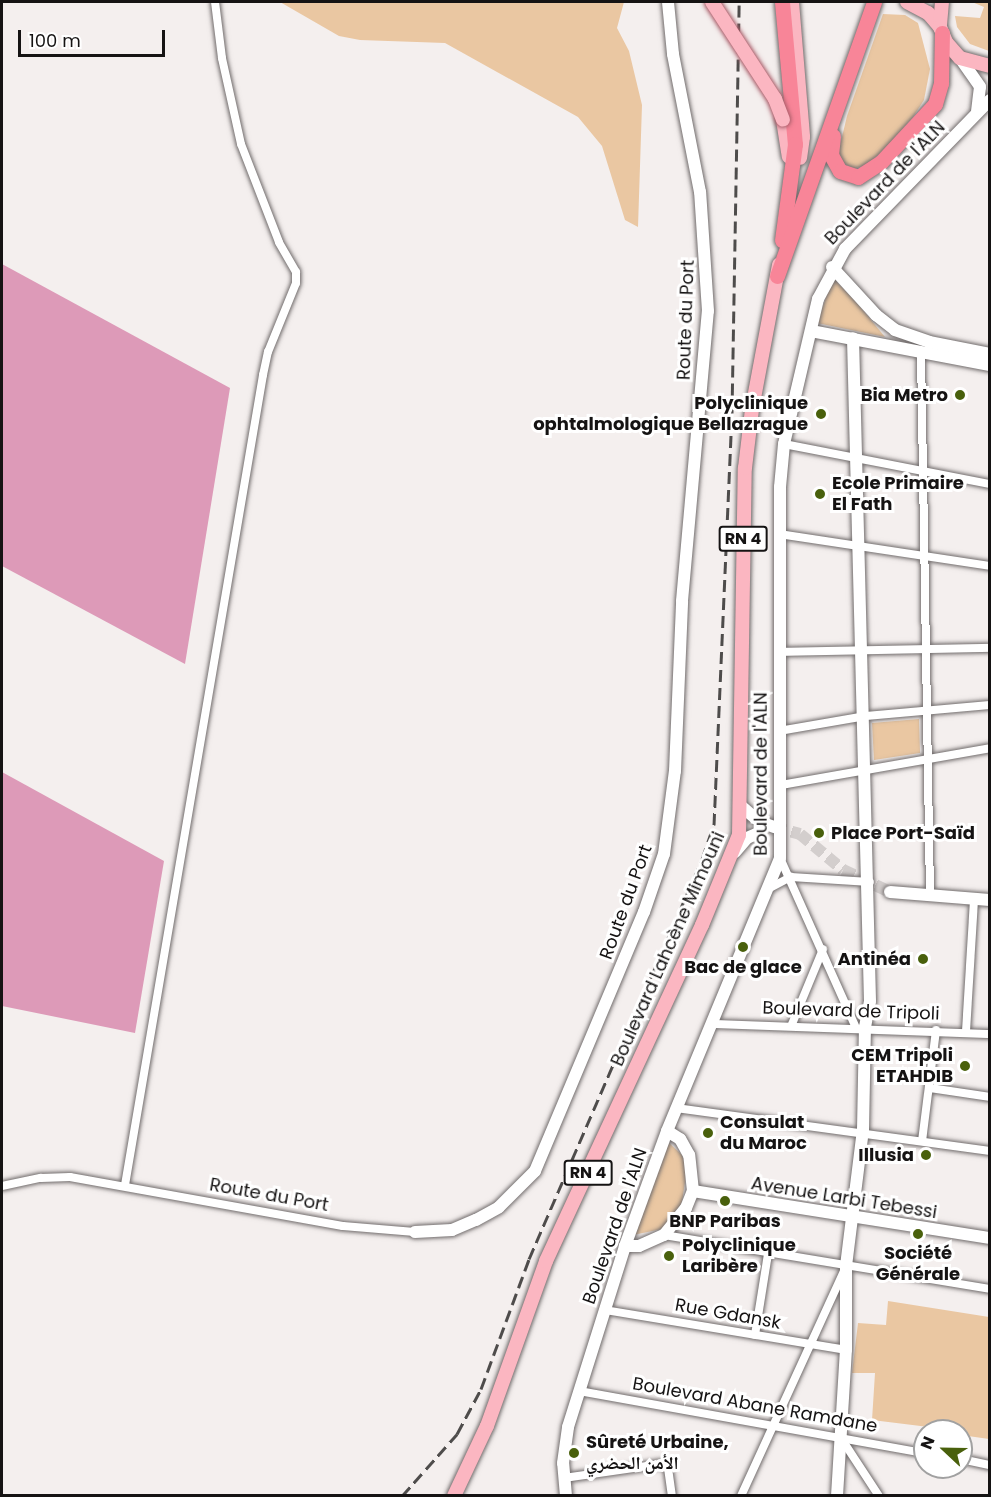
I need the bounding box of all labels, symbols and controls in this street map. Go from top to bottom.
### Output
scale bar [21,18,168,56]
text: 100 m [29,28,81,53]
street label: Boulevard de l'ALN [820,117,950,249]
street label: Route du Port [673,260,699,380]
place label: Bia Metro [861,384,948,406]
marker: Bia Metro [953,388,967,402]
place label: Polyclinique ophtalmologique Bellazrague [533,393,808,436]
marker: Polyclinique ophtalmologique Bellazrague [812,405,830,423]
place label: Ecole Primaire El Fath [832,473,964,516]
marker: Ecole Primaire El Fath [813,487,827,501]
road number: RN 4 [718,526,768,552]
street label: Boulevard de l'ALN [750,692,772,856]
place label: Place Port-Saïd [831,822,975,844]
marker: Place Port-Saïd [812,826,826,840]
street label: Boulevard Lahcène Mimouni [606,829,730,1069]
street label: Route du Port [595,842,657,962]
marker: Bac de glace [736,940,750,954]
place label: Antinéa [838,948,911,970]
marker: Antinéa [916,952,930,966]
place label: Bac de glace [684,956,802,978]
street label: Boulevard de Tripoli [762,997,940,1025]
place label: CEM Tripoli ETAHDIB [851,1045,953,1088]
marker: CEM Tripoli ETAHDIB [958,1059,972,1073]
place label: Consulat du Maroc [720,1112,807,1154]
marker: Consulat du Maroc [701,1126,715,1140]
place label: Illusia [858,1144,914,1166]
street label: Boulevard de l'ALN [578,1145,652,1307]
marker: Illusia [919,1148,933,1162]
road number: RN 4 [562,1160,614,1186]
street label: Avenue Larbi Tebessi [750,1173,938,1223]
street label: Route du Port [208,1174,330,1216]
marker: BNP Paribas [718,1194,732,1208]
place label: BNP Paribas [669,1210,781,1232]
marker: Société Générale [911,1227,925,1241]
place label: Polyclinique Laribère [682,1235,796,1278]
place label: Société Générale [876,1243,960,1286]
marker: Polyclinique Laribère [660,1247,678,1265]
street label: Rue Gdansk [673,1294,783,1334]
street label: Boulevard Abane Ramdane [631,1373,879,1437]
north arrow [913,1419,973,1479]
place label: Sûreté Urbaine, الأمن الحضري [586,1432,729,1474]
text: N [915,1433,941,1453]
marker: Sûreté Urbaine, الأمن الحضري [567,1446,581,1460]

